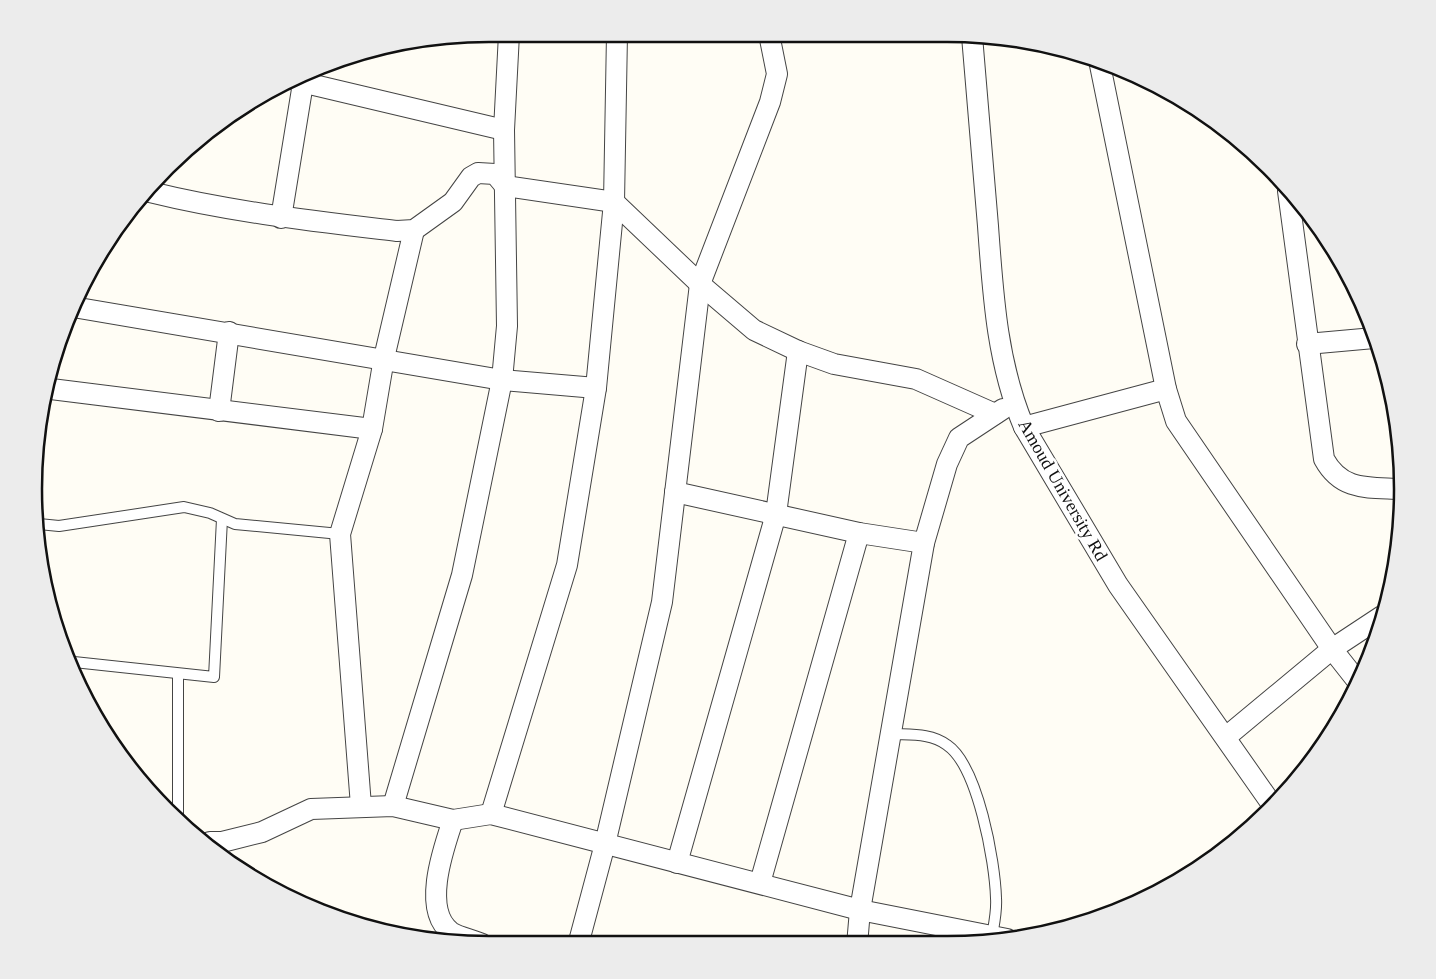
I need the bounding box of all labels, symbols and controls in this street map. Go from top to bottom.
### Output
street label: Amoud University Rd [1014,416,1112,564]

